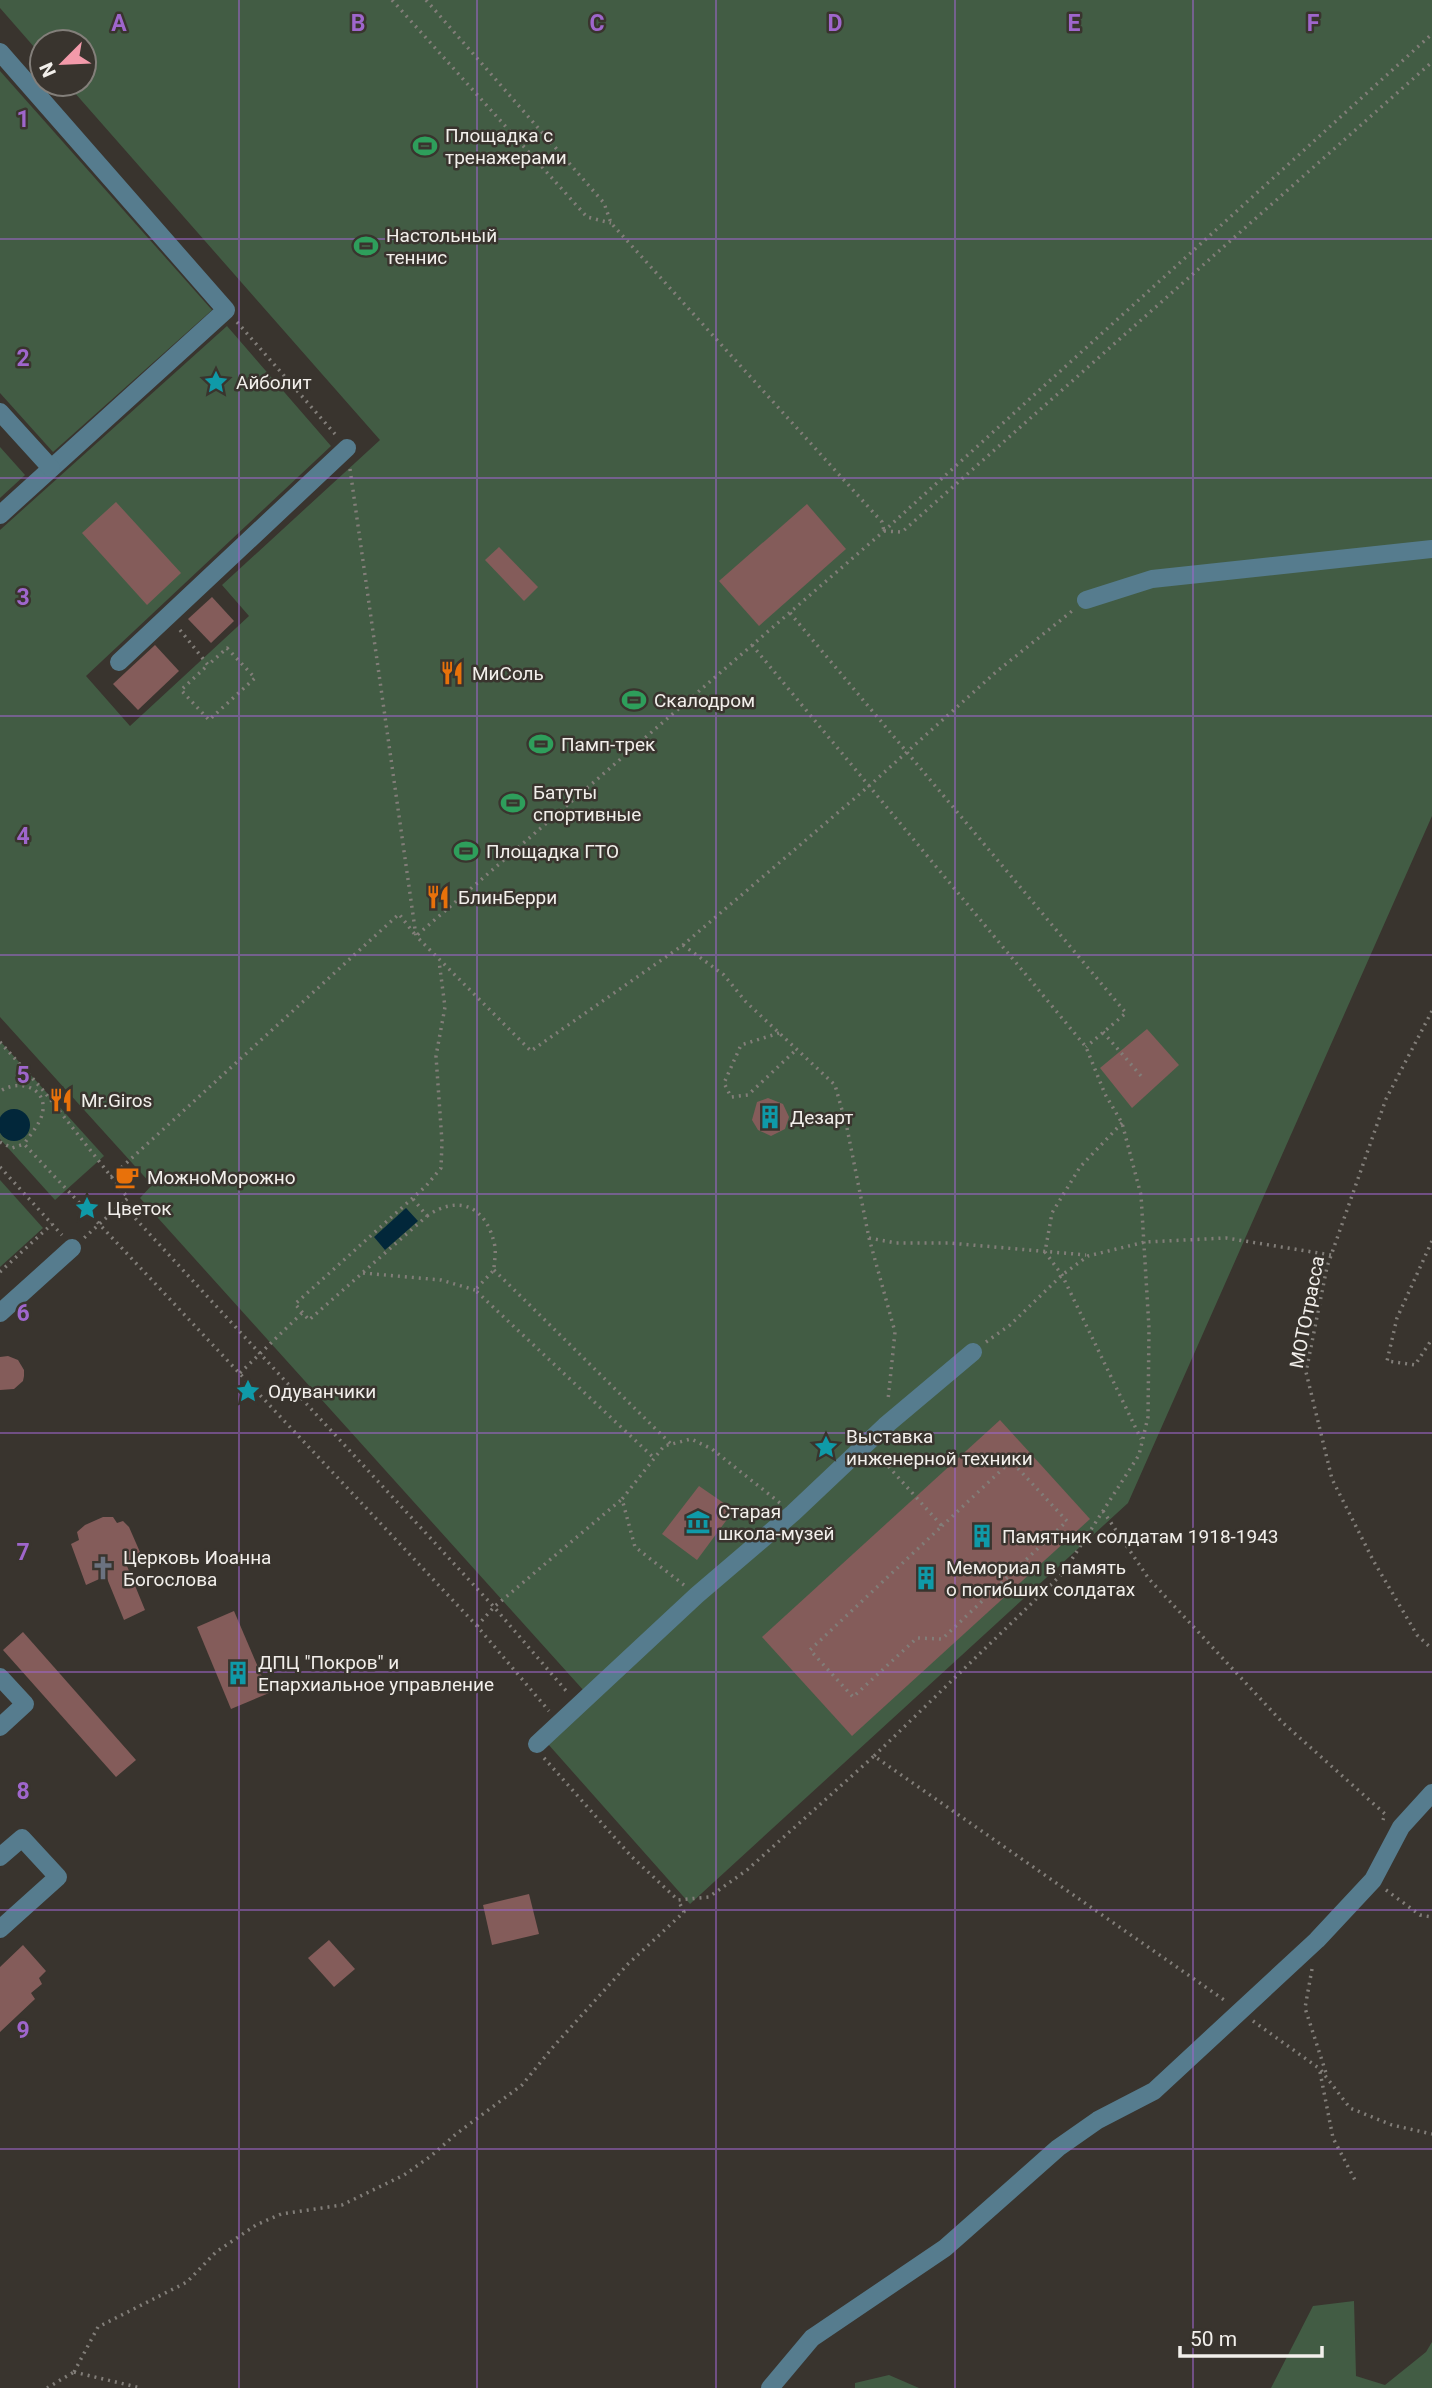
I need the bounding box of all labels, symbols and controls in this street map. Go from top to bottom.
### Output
text: A [111,10,127,37]
text: B [351,10,365,37]
text: C [589,10,605,37]
text: D [828,10,842,37]
text: E [1068,10,1081,37]
text: F [1307,10,1320,37]
north arrow [28,28,98,98]
text: N [35,59,61,81]
text: 1 [16,106,30,133]
place label: Площадка с тренажерами [445,124,567,169]
sports icon: Площадка с тренажерами [411,132,439,160]
place label: Настольный теннис [386,224,497,269]
sports icon: Настольный теннис [352,232,380,260]
text: 2 [16,345,30,372]
place icon: Айболит [202,368,230,396]
place label: Айболит [236,371,312,394]
text: 3 [16,584,30,611]
restaurant icon: МиСоль [438,659,466,687]
place label: МиСоль [472,662,544,685]
sports icon: Скалодром [620,686,648,714]
place label: Скалодром [654,689,755,712]
sports icon: Памп-трек [527,730,555,758]
place label: Памп-трек [561,733,656,756]
place label: Батуты спортивные [533,781,641,826]
sports icon: Батуты спортивные [499,789,527,817]
text: 4 [16,823,30,850]
sports icon: Площадка ГТО [452,837,480,865]
place label: Площадка ГТО [486,840,619,863]
restaurant icon: БлинБерри [424,883,452,911]
place label: БлинБерри [458,886,557,909]
text: 5 [16,1062,30,1089]
restaurant icon: Mr.Giros [47,1086,75,1114]
place label: Mr.Giros [81,1089,152,1112]
building icon: Дезарт [756,1103,784,1131]
place label: Дезарт [790,1106,853,1129]
cafe icon: МожноМорожно [113,1163,141,1191]
place label: МожноМорожно [147,1166,296,1189]
place icon: Цветок [73,1194,101,1222]
place label: Цветок [107,1197,172,1220]
street label: МОТОтрасса [1285,1254,1329,1370]
text: 6 [16,1300,30,1327]
place icon: Одуванчики [234,1377,262,1405]
place label: Одуванчики [268,1380,376,1403]
place label: Выставка инженерной техники [846,1425,1033,1470]
place icon: Выставка инженерной техники [812,1433,840,1461]
place label: Старая школа-музей [718,1500,834,1545]
museum icon: Старая школа-музей [684,1508,712,1536]
building icon: Памятник солдатам 1918-1943 [968,1522,996,1550]
place label: Памятник солдатам 1918-1943 [1002,1525,1279,1548]
text: 7 [16,1539,30,1566]
place label: Церковь Иоанна Богослова [123,1546,271,1591]
church icon: Церковь Иоанна Богослова [89,1554,117,1582]
place label: Мемориал в память о погибших солдатах [946,1556,1136,1601]
building icon: Мемориал в память о погибших солдатах [912,1564,940,1592]
place label: ДПЦ "Покров" и Епархиальное управление [258,1651,494,1696]
building icon: ДПЦ "Покров" и Епархиальное управление [224,1659,252,1687]
text: 8 [16,1778,30,1805]
text: 9 [16,2017,30,2044]
scale bar [1180,2314,1322,2358]
text: 50 m [1190,2327,1237,2351]

